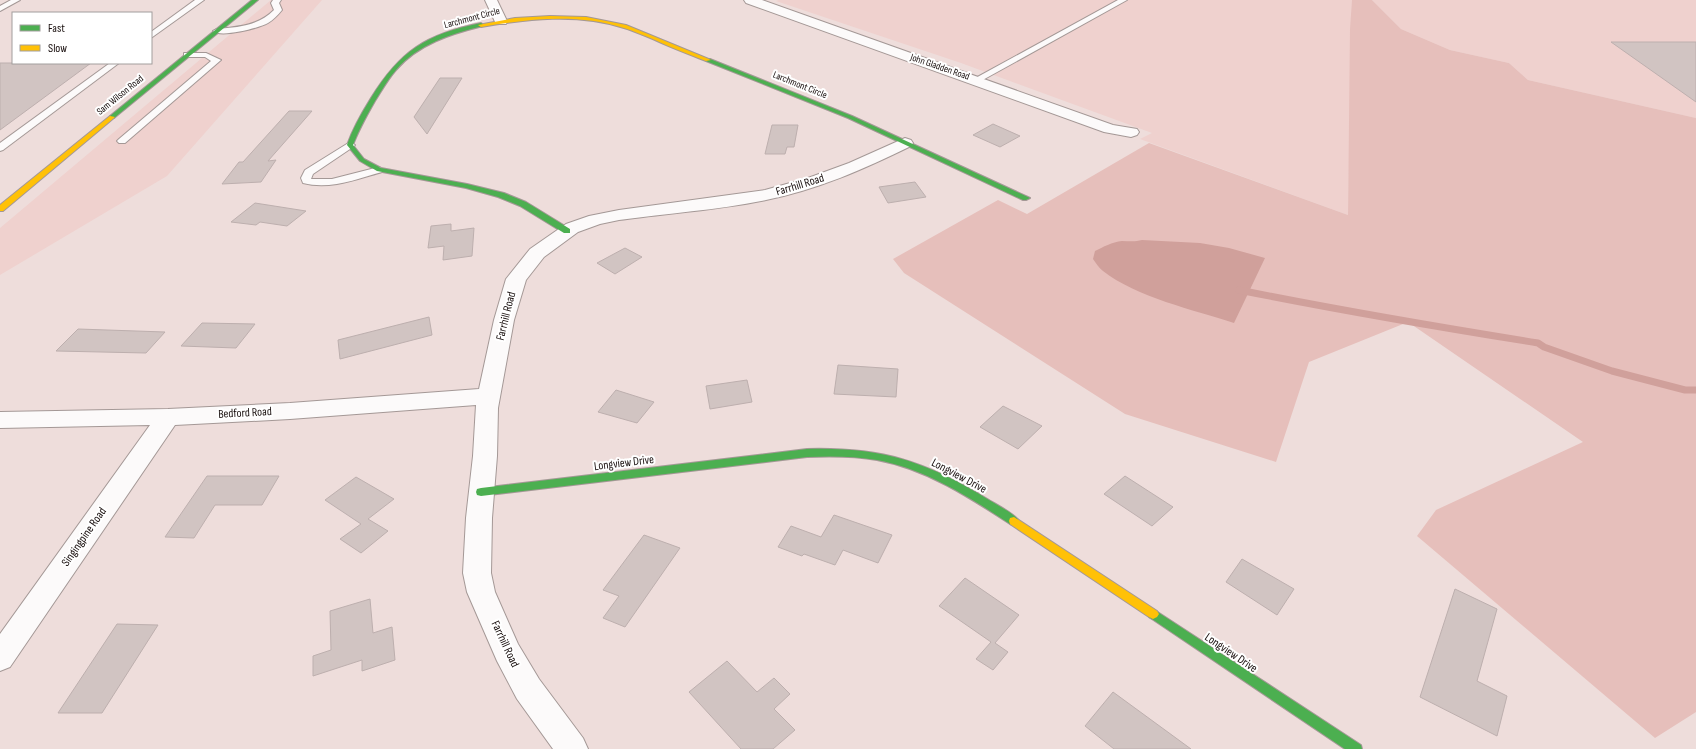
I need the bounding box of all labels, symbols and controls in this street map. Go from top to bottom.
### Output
street label: Larchmont Circle [443,5,501,31]
legend [12,12,152,64]
text: Fast [48,21,65,36]
text: Slow [48,41,67,56]
street label: John Gladden Road [908,51,971,83]
street label: Larchmont Circle [771,69,829,101]
street label: Sam Wilson Road [94,73,146,117]
street label: Farrhill Road [774,171,826,199]
street label: Farrhill Road [493,290,519,342]
street label: Bedford Road [218,404,272,422]
street label: Longview Drive [593,452,655,474]
street label: Longview Drive [929,455,989,497]
street label: Singingpine Road [58,505,110,569]
street label: Farrhill Road [488,618,522,670]
street label: Longview Drive [1202,630,1260,676]

